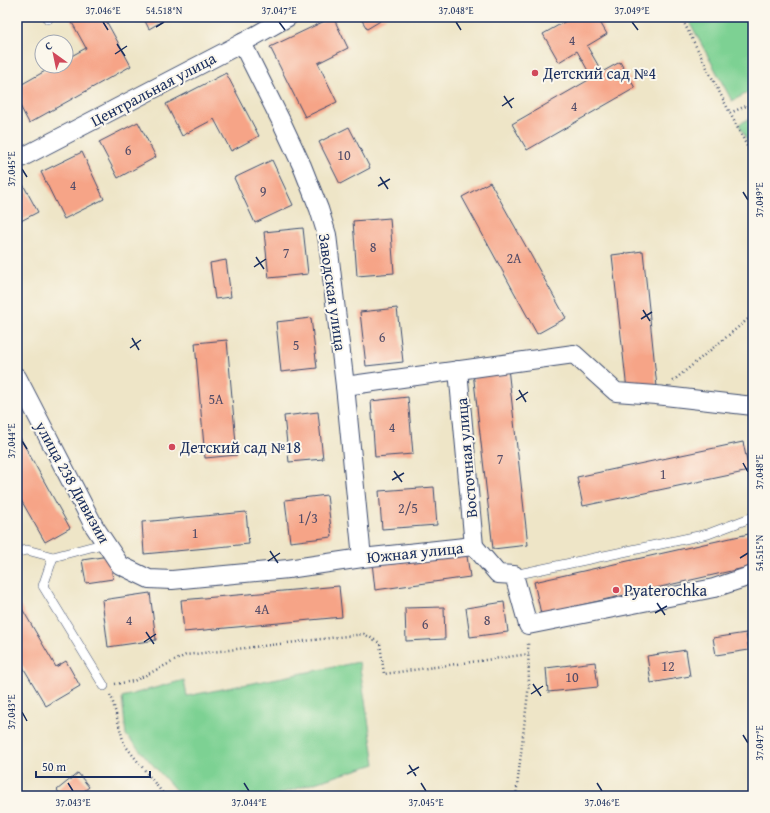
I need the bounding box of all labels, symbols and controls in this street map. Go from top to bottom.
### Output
text: 37.046°E [85,3,121,18]
text: 54.518°N [146,3,183,18]
text: 37.047°E [261,3,297,18]
text: 37.048°E [438,3,474,18]
text: 37.049°E [614,3,650,18]
house number: 4 [569,30,576,50]
north arrow [34,34,74,74]
text: С [42,37,56,54]
street label: Центральная улица [86,46,220,132]
place label: Детский сад №4 [542,61,657,85]
marker: Детский сад №4 [530,68,540,78]
house number: 4 [571,96,578,116]
house number: 6 [125,140,132,160]
house number: 10 [337,145,351,165]
text: 37.045°E [4,151,19,187]
house number: 4 [70,175,77,195]
house number: 9 [260,181,267,201]
text: 37.049°E [752,182,767,218]
street label: Заводская улица [313,232,353,353]
house number: 8 [370,237,377,257]
house number: 7 [283,243,290,263]
house number: 2А [506,248,522,268]
house number: 6 [379,327,386,347]
house number: 5 [293,335,299,355]
house number: 5А [208,389,224,409]
street label: Восточная улица [449,397,483,519]
street label: улица 238 Дивизии [29,416,117,548]
house number: 4 [389,417,396,437]
text: 37.044°E [4,423,19,459]
place label: Детский сад №18 [179,435,301,459]
marker: Детский сад №18 [167,442,177,452]
house number: 7 [497,449,504,469]
text: 37.048°E [752,454,767,490]
house number: 1 [660,464,666,484]
house number: 2/5 [398,498,418,518]
house number: 1/3 [298,508,318,528]
house number: 1 [192,523,198,543]
text: 54.515°N [752,534,767,571]
street label: Южная улица [365,535,465,569]
place label: Pyaterochka [624,578,708,602]
marker: Pyaterochka [611,585,621,595]
house number: 4А [254,599,270,619]
house number: 4 [126,610,133,630]
house number: 8 [484,610,491,630]
house number: 6 [422,614,429,634]
house number: 12 [661,656,675,676]
house number: 10 [565,667,579,687]
text: 37.043°E [4,694,19,730]
text: 37.047°E [752,725,767,761]
scale bar [36,753,150,779]
text: 50 m [42,758,66,775]
text: 37.043°E [55,795,91,810]
text: 37.044°E [231,795,267,810]
text: 37.045°E [408,795,444,810]
text: 37.046°E [584,795,620,810]

